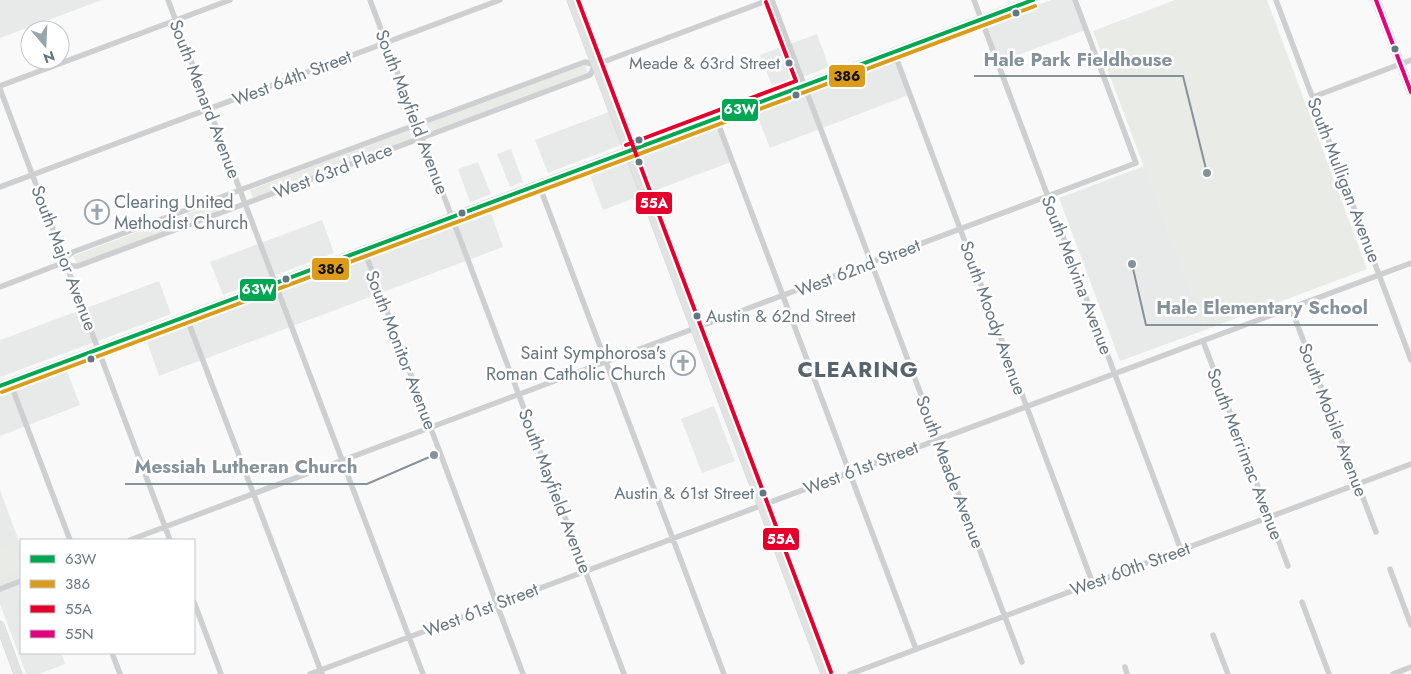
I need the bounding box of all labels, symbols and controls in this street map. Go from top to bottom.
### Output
unlabelled marker [1011,8,1021,18]
street label: South Menard Avenue [163,16,247,182]
north arrow [20,20,70,70]
street label: South Mayfield Avenue [369,26,455,198]
callout: Hale Park Fieldhouse [974,42,1183,76]
street label: West 64th Street [229,43,356,113]
unlabelled marker [1390,44,1400,54]
text: N [41,46,58,69]
text: Hale Park Fieldhouse [984,46,1173,73]
place label: Meade & 63rd Street [629,51,780,75]
marker: Meade & 63rd Street [784,58,794,68]
line badge: 386 [828,64,866,88]
text: 386 [834,66,860,86]
unlabelled marker [791,90,801,100]
street label: South Mulligan Avenue [1300,94,1388,266]
line badge: 63W [721,98,759,122]
text: 63W [724,99,756,119]
unlabelled marker [634,135,644,145]
street label: West 63rd Place [270,136,396,206]
unlabelled marker [634,157,644,167]
street label: South Major Avenue [24,182,104,334]
place label: Clearing United Methodist Church [114,189,249,236]
line badge: 55A [635,191,673,215]
street label: South Melvina Avenue [1035,192,1119,358]
text: 55A [640,193,669,213]
church icon: Clearing United Methodist Church [84,199,110,225]
unlabelled marker [457,208,467,218]
street label: West 62nd Street [792,232,925,304]
street label: South Moody Avenue [953,237,1033,399]
line badge: 386 [311,257,350,281]
text: 386 [318,259,344,279]
street label: South Monitor Avenue [359,267,443,433]
unlabelled marker [281,274,291,284]
line badge: 63W [239,278,277,302]
text: 63W [242,279,274,299]
callout: Hale Elementary School [1146,291,1378,325]
text: Hale Elementary School [1156,294,1368,321]
place label: Austin & 62nd Street [706,304,856,328]
marker: Austin & 62nd Street [692,311,702,321]
street label: South Mobile Avenue [1292,339,1374,501]
place label: Saint Symphorosa's Roman Catholic Church [486,340,666,387]
church icon: Saint Symphorosa's Roman Catholic Church [670,350,696,376]
district label: CLEARING [797,353,919,385]
unlabelled marker [86,354,96,364]
street label: South Merrimac Avenue [1200,364,1290,544]
street label: South Meade Avenue [909,392,991,552]
street label: South Mayfield Avenue [512,405,598,577]
street label: West 61st Street [800,434,923,502]
callout: Messiah Lutheran Church [125,450,367,484]
text: Messiah Lutheran Church [135,453,357,480]
place label: Austin & 61st Street [614,481,754,505]
marker: Austin & 61st Street [758,488,768,498]
line badge: 55A [762,527,800,551]
text: 55A [767,529,796,549]
street label: West 60th Street [1066,535,1194,603]
legend [20,539,195,654]
text: 63W [65,548,97,570]
text: 386 [65,573,90,595]
street label: West 61st Street [420,576,543,644]
text: 55A [65,598,92,620]
text: 55N [65,623,94,645]

